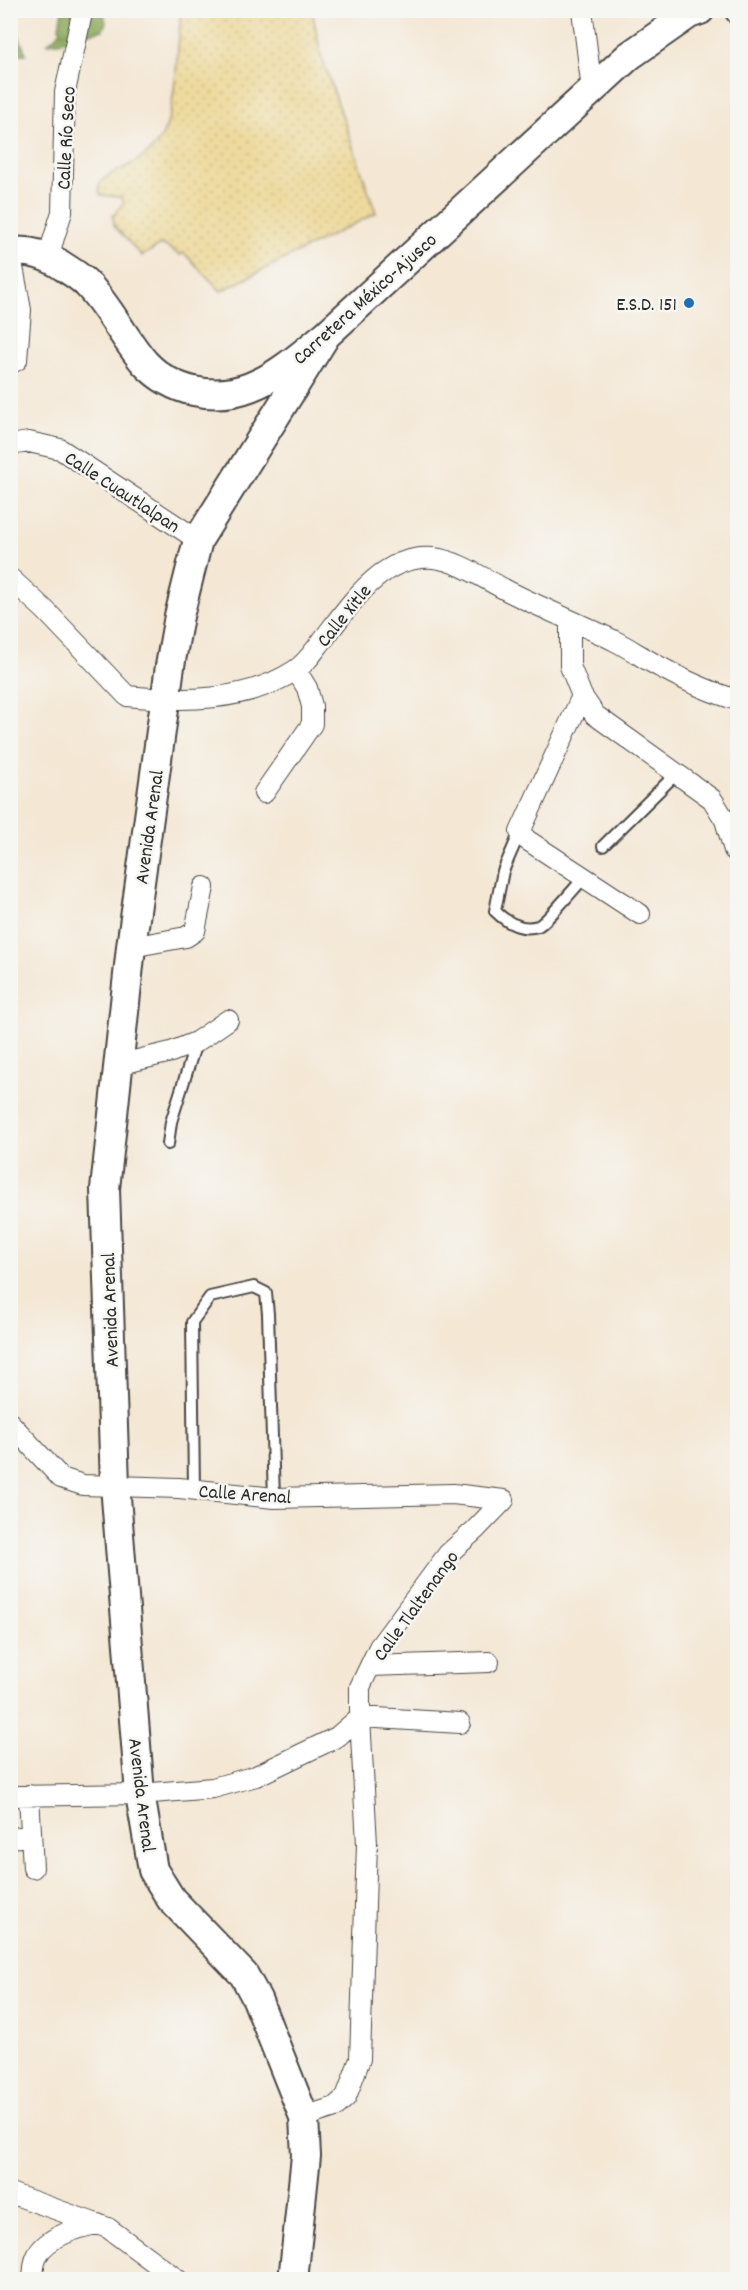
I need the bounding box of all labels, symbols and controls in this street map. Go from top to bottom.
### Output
street label: Calle Río Seco [51,86,85,191]
street label: Carretera México-Ajusco [288,228,444,373]
place label: E.S.D. 151 [616,292,677,320]
marker: E.S.D. 151 [682,296,696,310]
street label: Calle Cuautlalpan [58,446,185,541]
street label: Calle Xitle [311,579,380,654]
street label: Avenida Arenal [129,768,173,886]
street label: Avenida Arenal [96,1252,128,1368]
street label: Calle Arenal [198,1479,292,1513]
street label: Calle Tlaltenango [368,1546,467,1668]
street label: Avenida Arenal [119,1737,161,1854]

